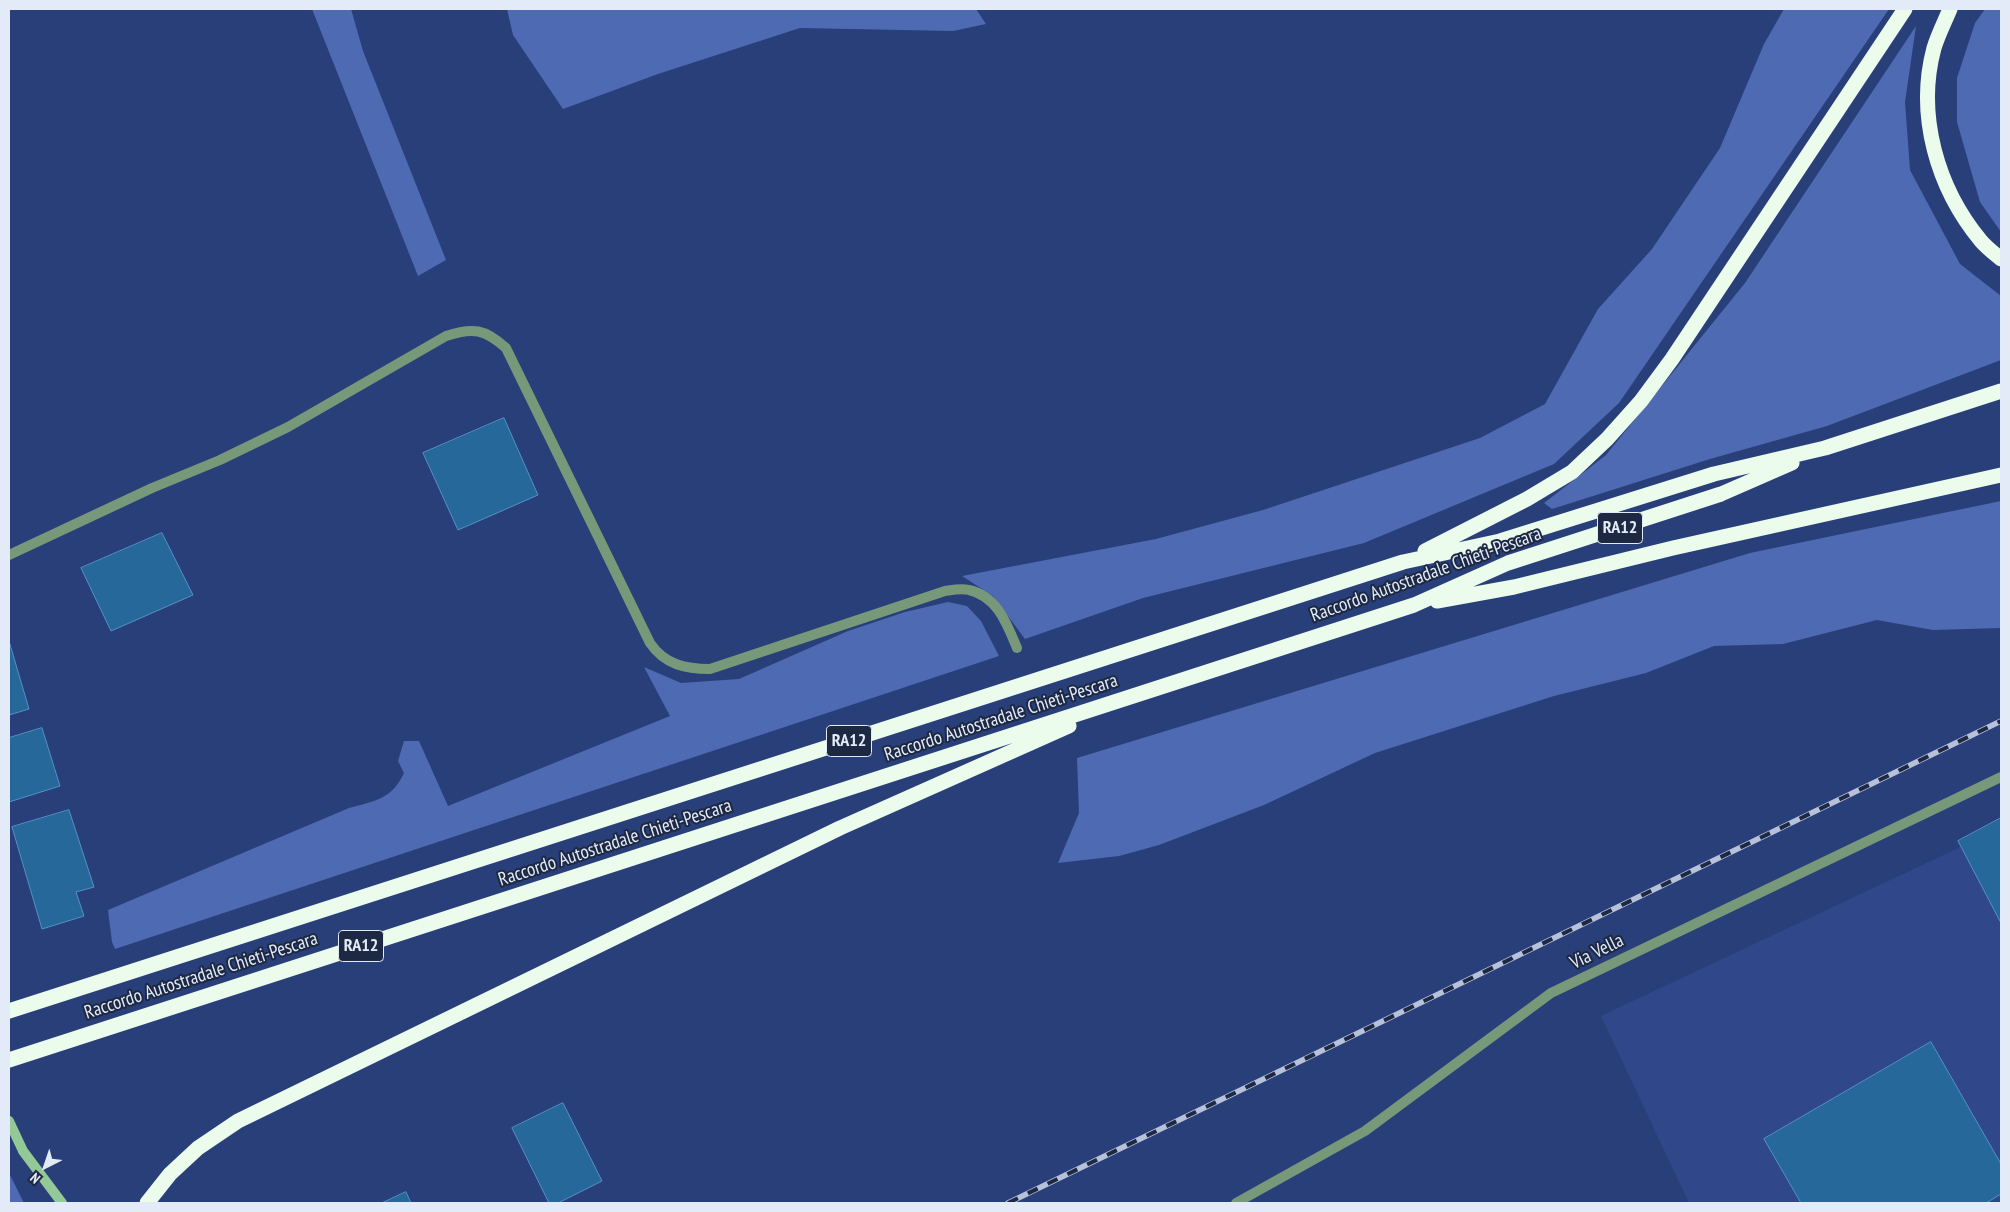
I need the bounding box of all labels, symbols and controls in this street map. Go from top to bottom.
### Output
road number: RA12 [1598,512,1642,544]
street label: Raccordo Autostradale Chieti-Pescara [1307,523,1545,627]
street label: Raccordo Autostradale Chieti-Pescara [881,669,1121,767]
road number: RA12 [826,726,872,756]
street label: Raccordo Autostradale Chieti-Pescara [495,794,735,892]
street label: Raccordo Autostradale Chieti-Pescara [81,927,321,1025]
street label: Via Vella [1567,929,1627,975]
road number: RA12 [338,930,384,961]
north arrow [20,1142,70,1192]
text: N [26,1169,44,1188]

